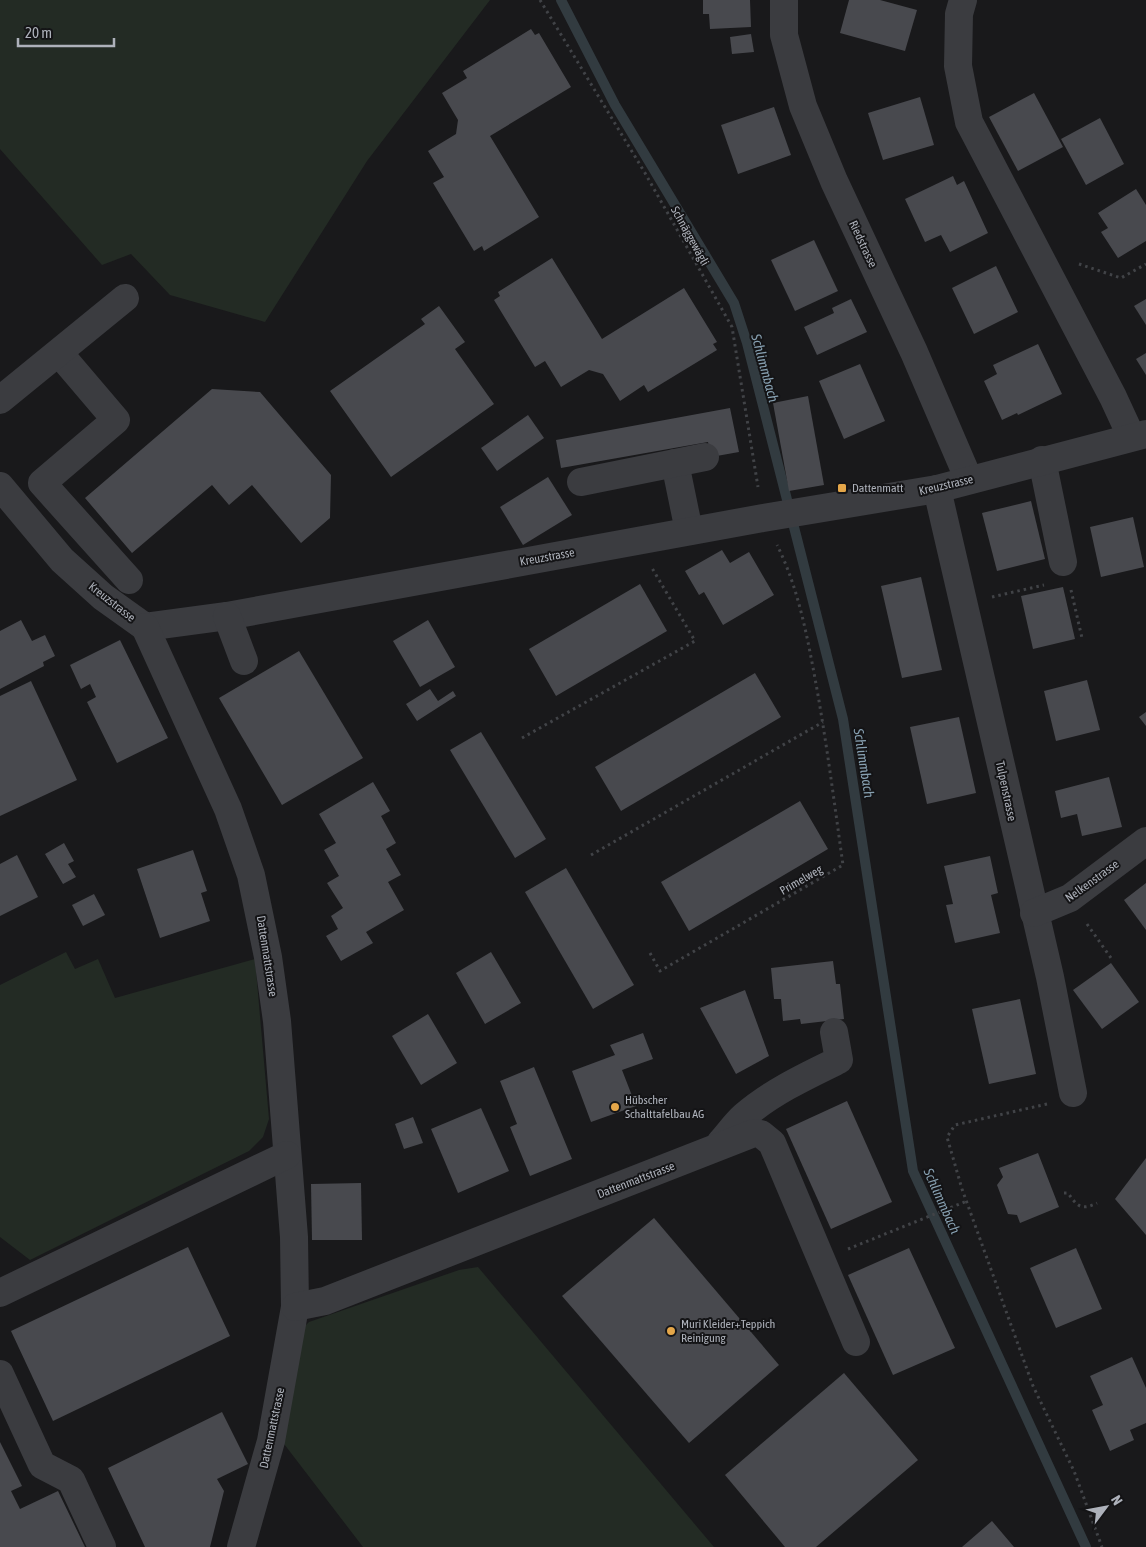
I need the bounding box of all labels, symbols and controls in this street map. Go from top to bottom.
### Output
scale bar [18,15,114,47]
text: 20 m [25,24,52,41]
street label: Schnäggewägli [668,204,712,268]
street label: Riedstrasse [846,218,880,270]
water label: Schlimmbach [748,331,782,404]
street label: Kreuzstrasse [917,472,975,498]
place label: Dattenmatt [852,481,904,495]
marker: Dattenmatt [836,482,848,494]
street label: Kreuzstrasse [518,545,576,569]
street label: Kreuzstrasse [86,579,138,625]
water label: Schlimmbach [850,726,877,799]
street label: Tulpenstrasse [993,760,1019,822]
street label: Nelkenstrasse [1063,857,1121,905]
street label: Primelweg [777,862,826,898]
street label: Dattenmattstrasse [254,914,280,998]
place label: Hübscher Schalttafelbau AG [625,1093,704,1121]
marker: Hübscher Schalttafelbau AG [609,1101,621,1113]
street label: Dattenmattstrasse [595,1159,677,1201]
water label: Schlimmbach [920,1165,964,1236]
place label: Muri Kleider+Teppich Reinigung [681,1317,775,1345]
marker: Muri Kleider+Teppich Reinigung [665,1325,677,1337]
street label: Dattenmattstrasse [257,1386,287,1470]
north arrow [1081,1482,1131,1532]
text: N [1108,1492,1126,1508]

